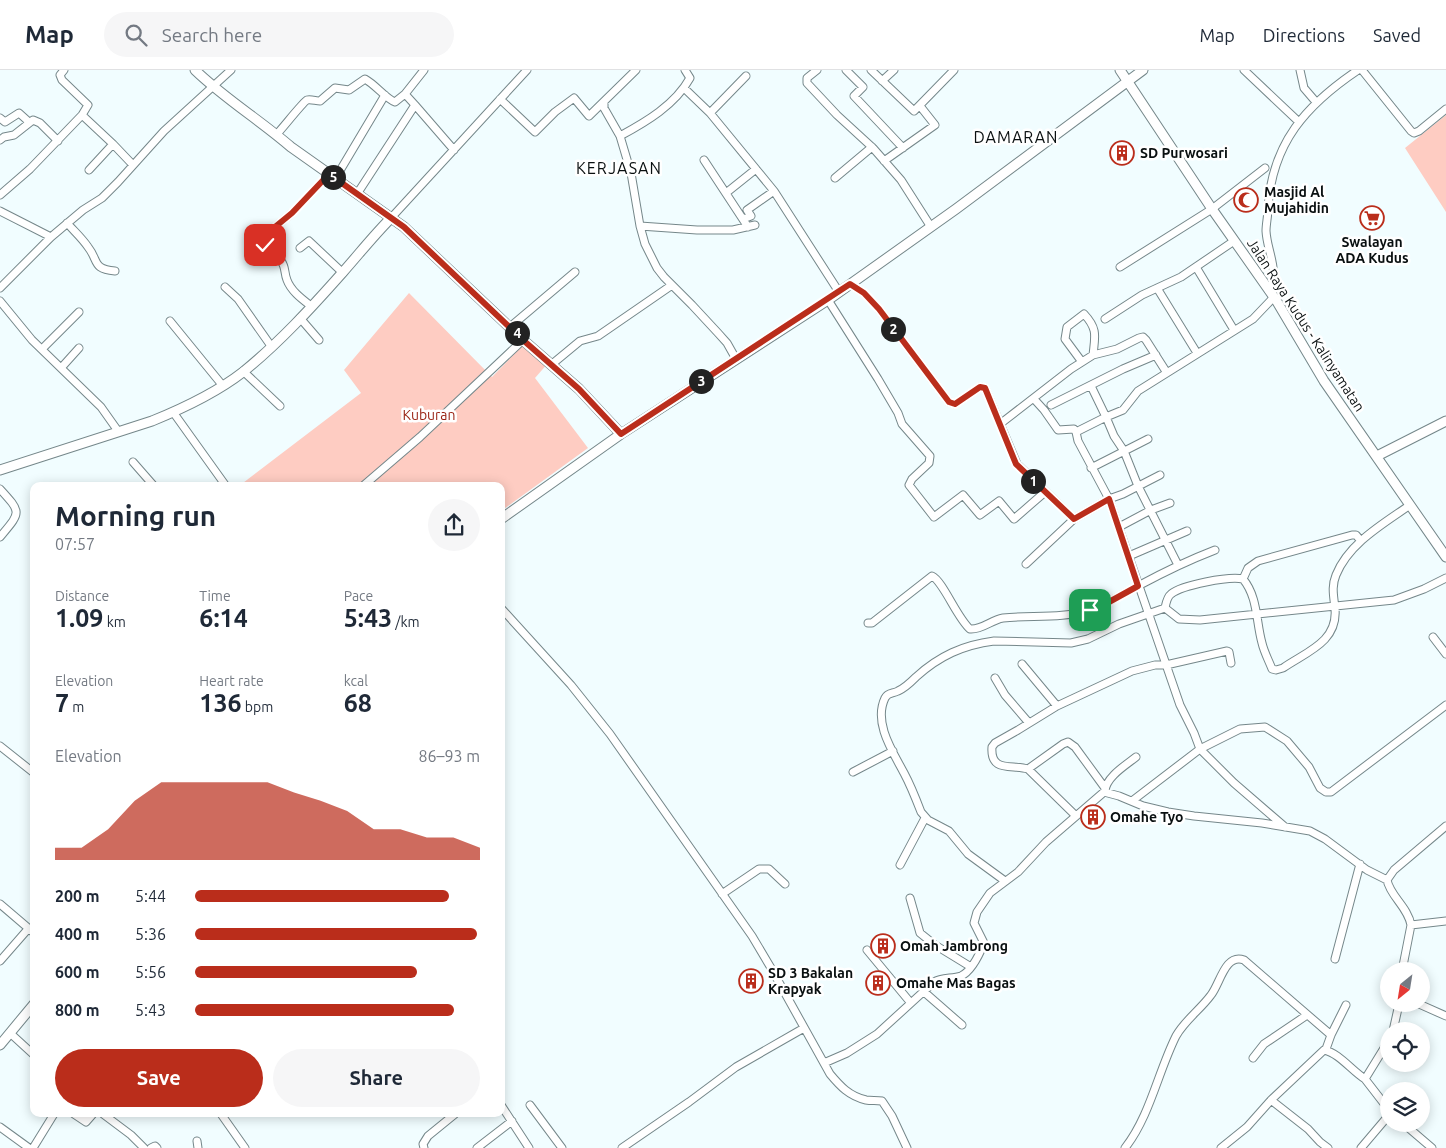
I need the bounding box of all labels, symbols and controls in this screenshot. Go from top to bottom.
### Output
search box [104,12,454,57]
text: Map [25,21,74,48]
icon: search [122,21,150,49]
text: Search here [162,24,262,46]
text: Map [1199,25,1235,45]
text: Directions [1263,25,1345,45]
text: Saved [1373,25,1421,45]
district label: DAMARAN [973,128,1059,146]
building icon: SD Purwosari [1109,140,1135,166]
place label: SD Purwosari [1140,145,1228,161]
district label: KERJASAN [576,159,662,177]
pin: 5 [320,164,346,190]
text: 5 [330,169,337,185]
place label: Masjid Al Mujahidin [1264,184,1329,216]
mosque icon: Masjid Al Mujahidin [1233,187,1259,213]
supermarket icon: Swalayan ADA Kudus [1359,205,1385,231]
pin [244,224,286,266]
icon: check [251,231,279,259]
place label: Swalayan ADA Kudus [1335,234,1409,266]
street label: Jalan Raya Kudus - Kalinyamatan [1244,236,1368,414]
pin: 2 [880,316,906,342]
pin: 4 [504,320,530,346]
text: 2 [890,321,897,337]
text: 4 [514,325,521,341]
pin: 3 [688,368,714,394]
text: 3 [698,373,705,389]
park label: Kuburan [402,407,456,423]
pin: 1 [1020,468,1046,494]
text: 1 [1030,473,1037,489]
button: share [428,499,480,551]
text: Morning run [55,500,216,531]
text: 07:57 [55,535,95,553]
text: Distance [55,588,109,604]
text: Time [199,588,231,604]
text: Pace [344,588,373,604]
pin [1069,589,1111,631]
icon: arrive [1076,596,1104,624]
text: 1.09 [55,604,103,632]
text: 6:14 [199,604,248,632]
text: 5:43 [344,604,392,632]
text: km [103,614,126,630]
text: /km [392,614,420,630]
text: Elevation [55,673,113,689]
text: Heart rate [199,673,264,689]
text: kcal [344,673,368,689]
text: 7 [55,689,69,717]
text: 136 [199,689,242,717]
text: 68 [344,689,372,717]
text: m [69,699,84,715]
text: bpm [242,699,273,715]
text: Elevation [55,747,122,765]
text: 86–93 m [418,747,480,765]
building icon: Omahe Tyo [1080,804,1106,830]
place label: Omahe Tyo [1110,809,1184,825]
text: 200 m [55,887,100,905]
text: 5:44 [135,887,166,905]
text: 400 m [55,925,100,943]
text: 5:36 [135,925,166,943]
building icon: Omah Jambrong [870,933,896,959]
place label: Omah Jambrong [900,938,1008,954]
north arrow [1380,962,1430,1012]
map controls [1380,962,1430,1132]
text: 600 m [55,963,100,981]
text: 5:56 [135,963,166,981]
place label: SD 3 Bakalan Krapyak [768,965,853,997]
building icon: SD 3 Bakalan Krapyak [738,968,764,994]
building icon: Omahe Mas Bagas [865,970,891,996]
place label: Omahe Mas Bagas [896,975,1016,991]
text: 800 m [55,1001,100,1019]
text: 5:43 [135,1001,166,1019]
button: locate [1380,1022,1430,1072]
button: Save [55,1049,263,1107]
button: Share [273,1049,480,1107]
button: layers [1380,1082,1430,1132]

